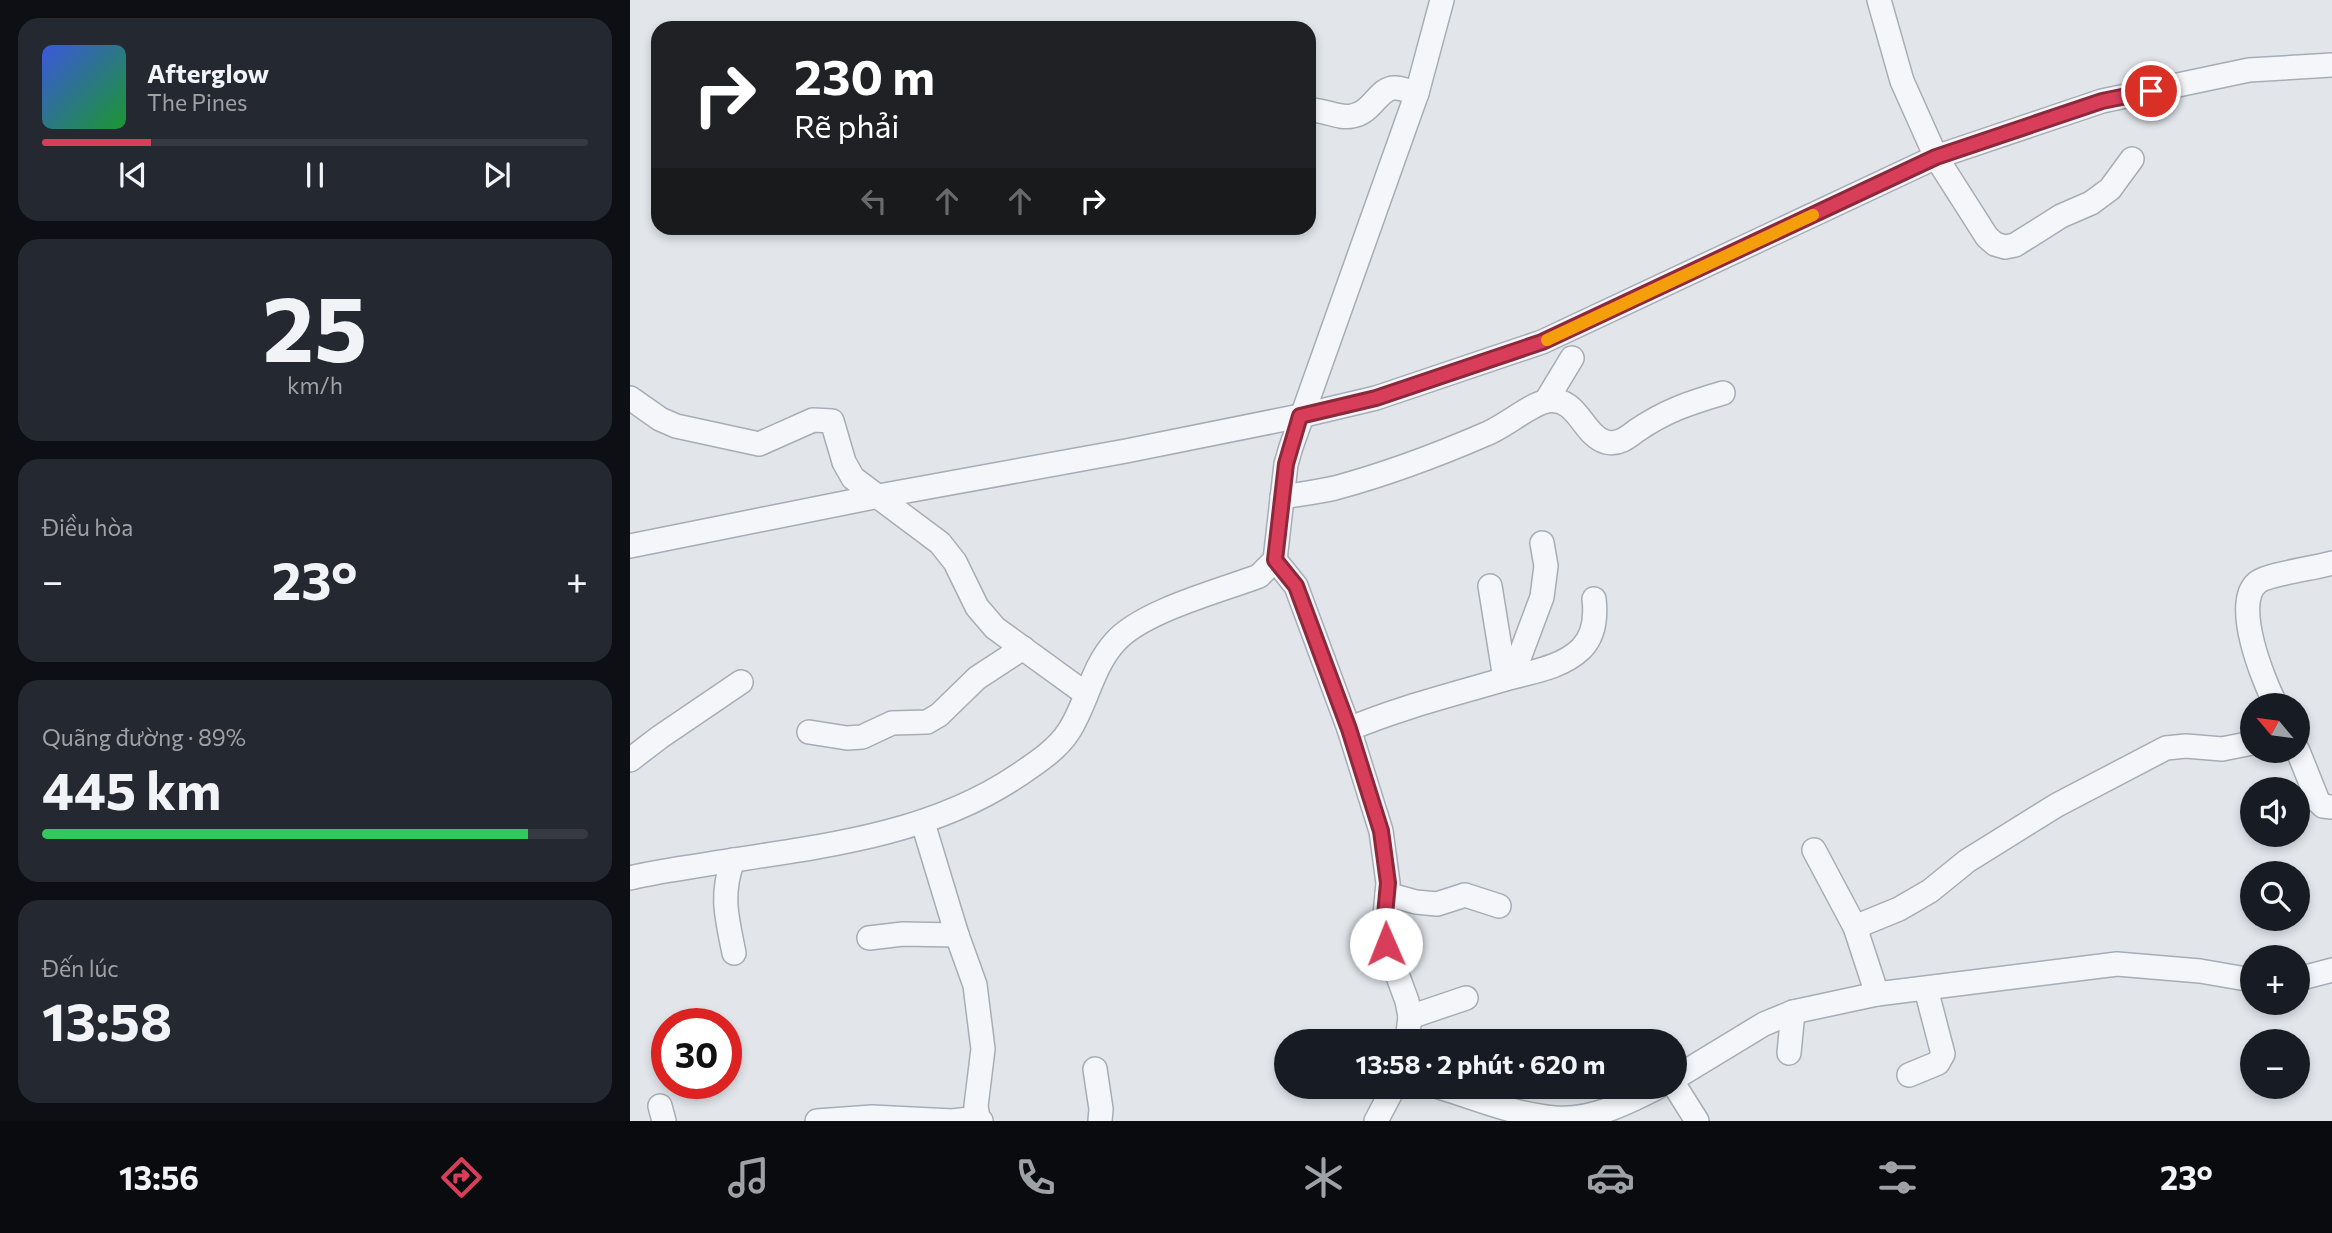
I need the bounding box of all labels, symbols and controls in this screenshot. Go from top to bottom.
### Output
text: 230 m [794,45,935,105]
icon: right [679,49,770,140]
text: Afterglow [147,57,269,88]
pin [2121,61,2181,121]
icon: arrive [2132,72,2170,110]
text: The Pines [147,88,248,116]
text: Rẽ phải [794,105,899,145]
icon: previous [114,156,152,194]
icon: pause [296,156,334,194]
icon: next [478,156,516,194]
icon: left [855,182,893,220]
icon: ahead [928,182,966,220]
icon: ahead [1001,182,1039,220]
icon: right [1074,182,1112,220]
text: 25 [263,269,367,381]
text: km/h [287,371,343,399]
text: Điều hòa [42,513,133,541]
text: 23° [272,547,358,611]
text: − [42,556,64,603]
text: + [566,556,588,603]
north arrow [2240,693,2310,763]
map controls [2240,693,2310,1099]
text: Quãng đường · 89% [42,723,246,751]
text: 445 km [42,757,221,821]
button: sound [2240,777,2310,847]
button: search [2240,861,2310,931]
position arrow [1349,907,1423,981]
button: + [2240,945,2310,1015]
text: Đến lúc [42,954,119,982]
text: 13:58 [42,988,172,1052]
speed limit sign: 30 [651,1008,742,1099]
button: − [2240,1029,2310,1099]
text: 13:58 · 2 phút · 620 m [1355,1048,1606,1079]
icon: directions [437,1153,486,1202]
icon: music [724,1153,773,1202]
icon: phone [1011,1153,1060,1202]
icon: climate [1299,1153,1348,1202]
icon: car [1586,1153,1635,1202]
icon: filters [1873,1153,1922,1202]
text: 13:56 [119,1157,199,1197]
text: 23° [2160,1157,2213,1197]

